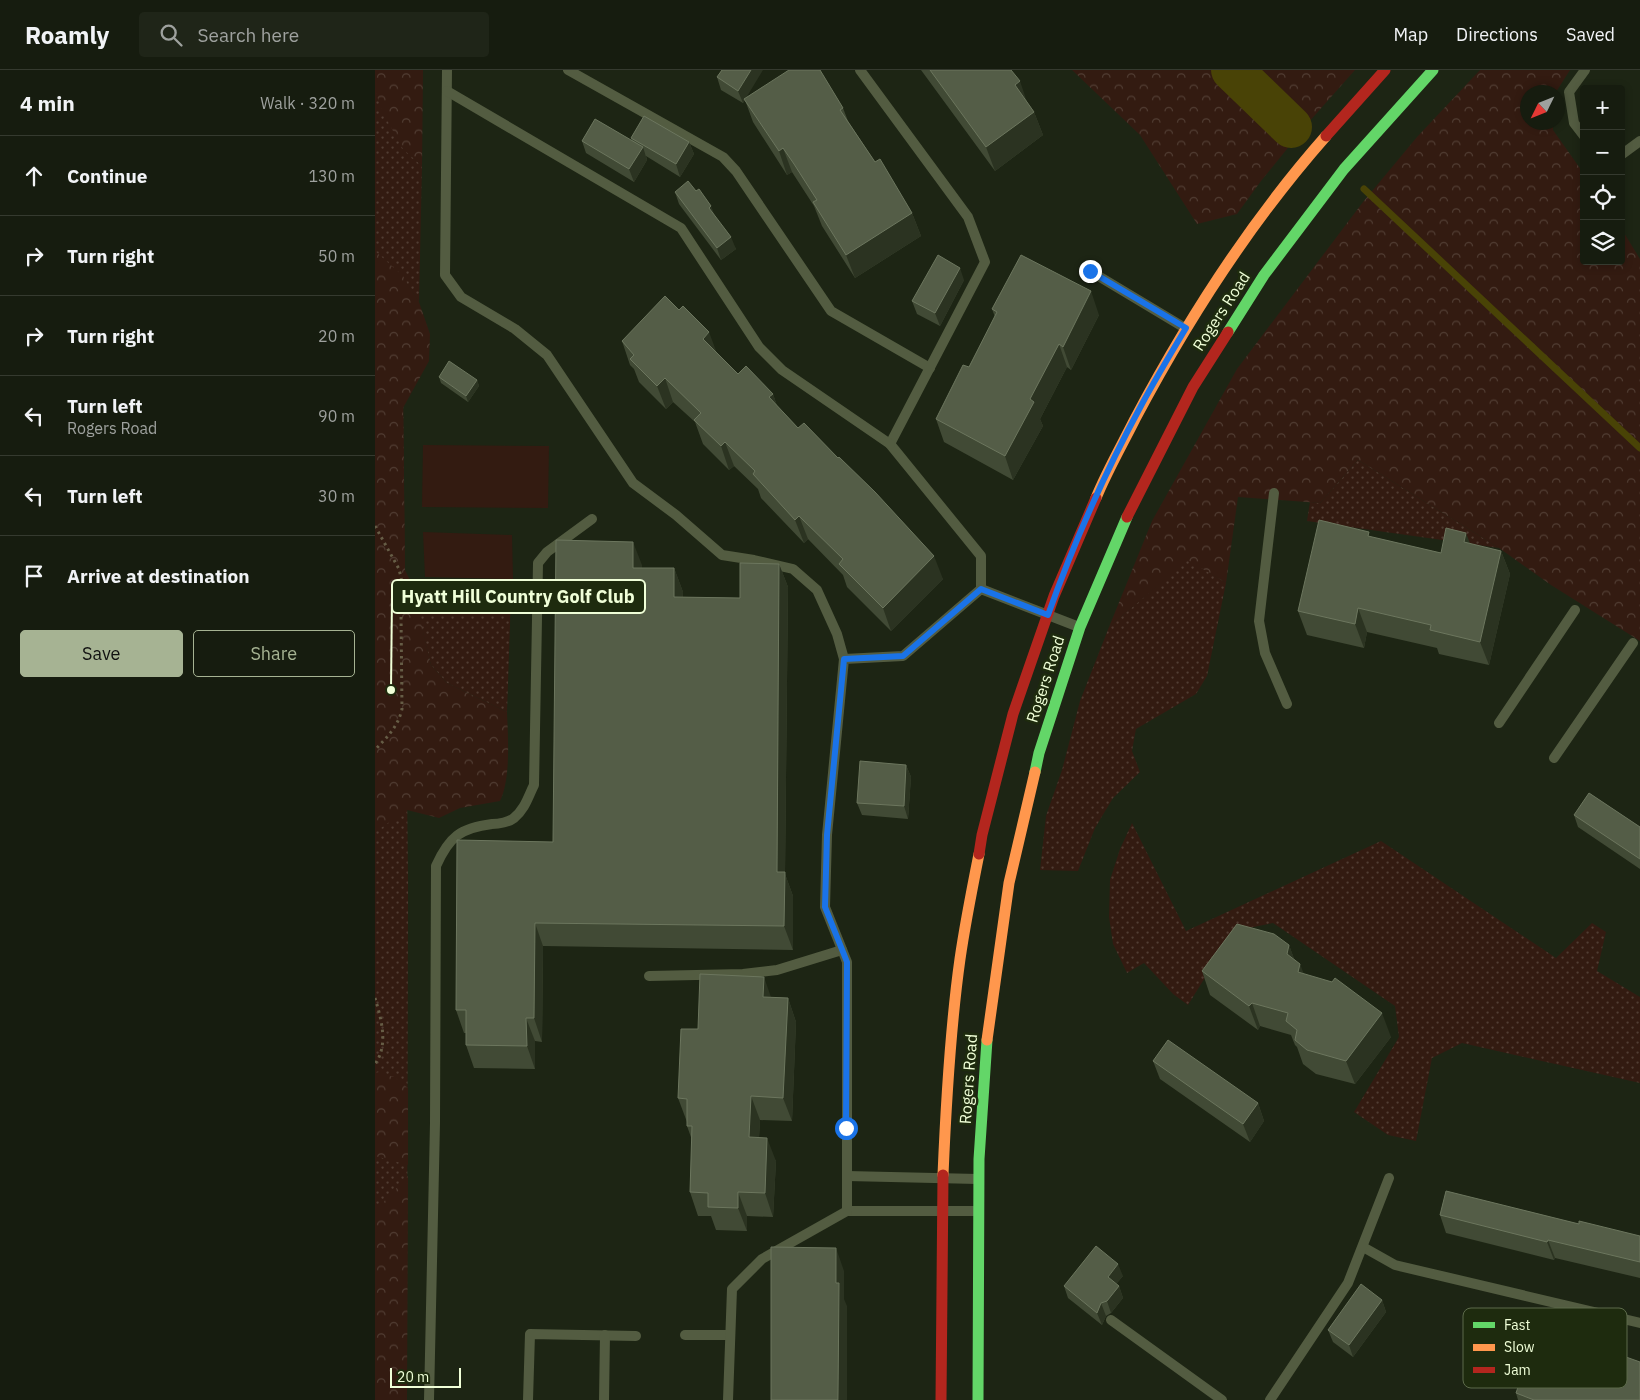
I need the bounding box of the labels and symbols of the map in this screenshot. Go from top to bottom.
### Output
north arrow [1520,85,1565,130]
route end [1079,260,1102,283]
street label: Rogers Road [1188,268,1254,354]
callout: Hyatt Hill Country Golf Club [392,580,645,613]
text: Hyatt Hill Country Golf Club [401,585,635,608]
street label: Rogers Road [1022,633,1068,725]
street label: Rogers Road [955,1033,981,1125]
route start [835,1117,858,1140]
legend [1463,1308,1627,1388]
text: Fast [1504,1316,1530,1334]
text: Slow [1504,1338,1535,1356]
text: Jam [1504,1361,1531,1379]
scale bar [390,1365,461,1388]

